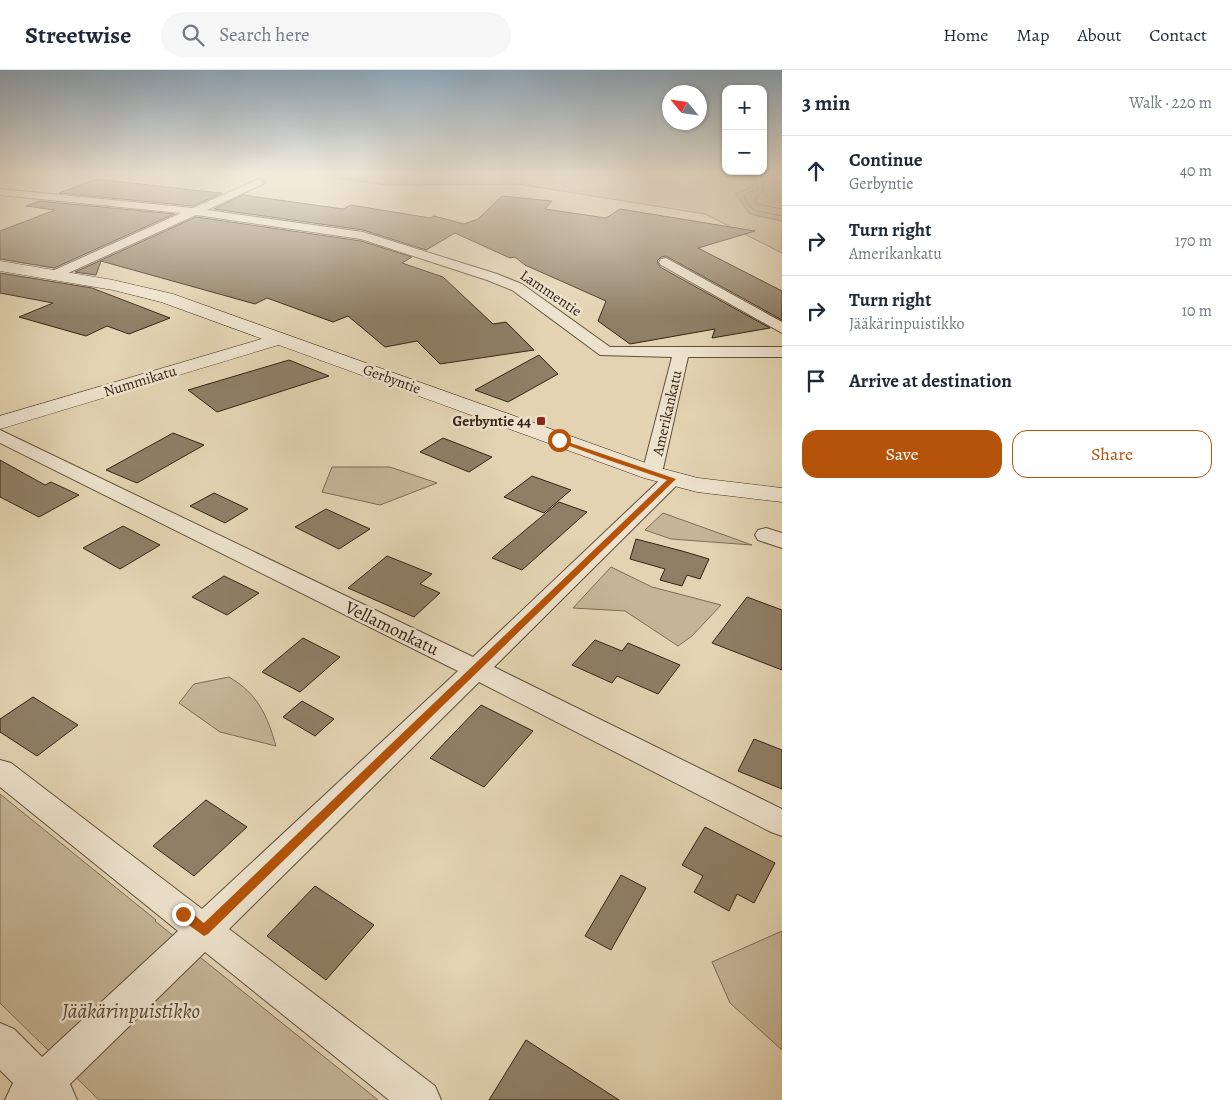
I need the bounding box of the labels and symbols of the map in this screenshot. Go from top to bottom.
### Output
north arrow [662,85,707,130]
street label: Lammentie [516,265,586,321]
street label: Gerbyntie [360,359,424,399]
street label: Nummikatu [101,360,180,402]
street label: Amerikankatu [647,367,687,459]
place label: Gerbyntie 44 [453,411,531,431]
marker: Gerbyntie 44 [535,415,547,427]
route start [548,429,571,452]
street label: Vellamonkatu [340,595,443,661]
route end [172,903,195,926]
park label: Jääkärinpuistikko [61,997,200,1025]

